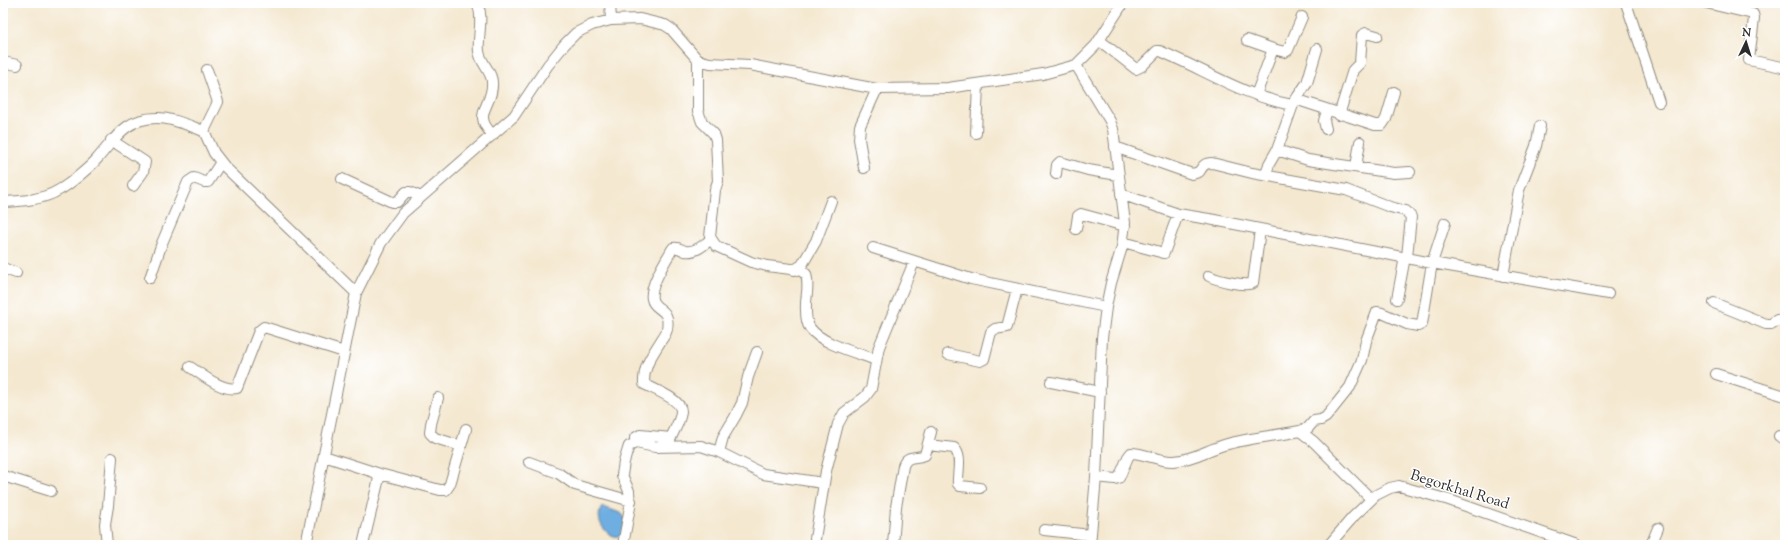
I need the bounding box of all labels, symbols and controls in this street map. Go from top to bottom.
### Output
north arrow [1726,22,1766,62]
text: N [1741,25,1752,41]
street label: Begorkhal Road [1408,465,1512,516]

